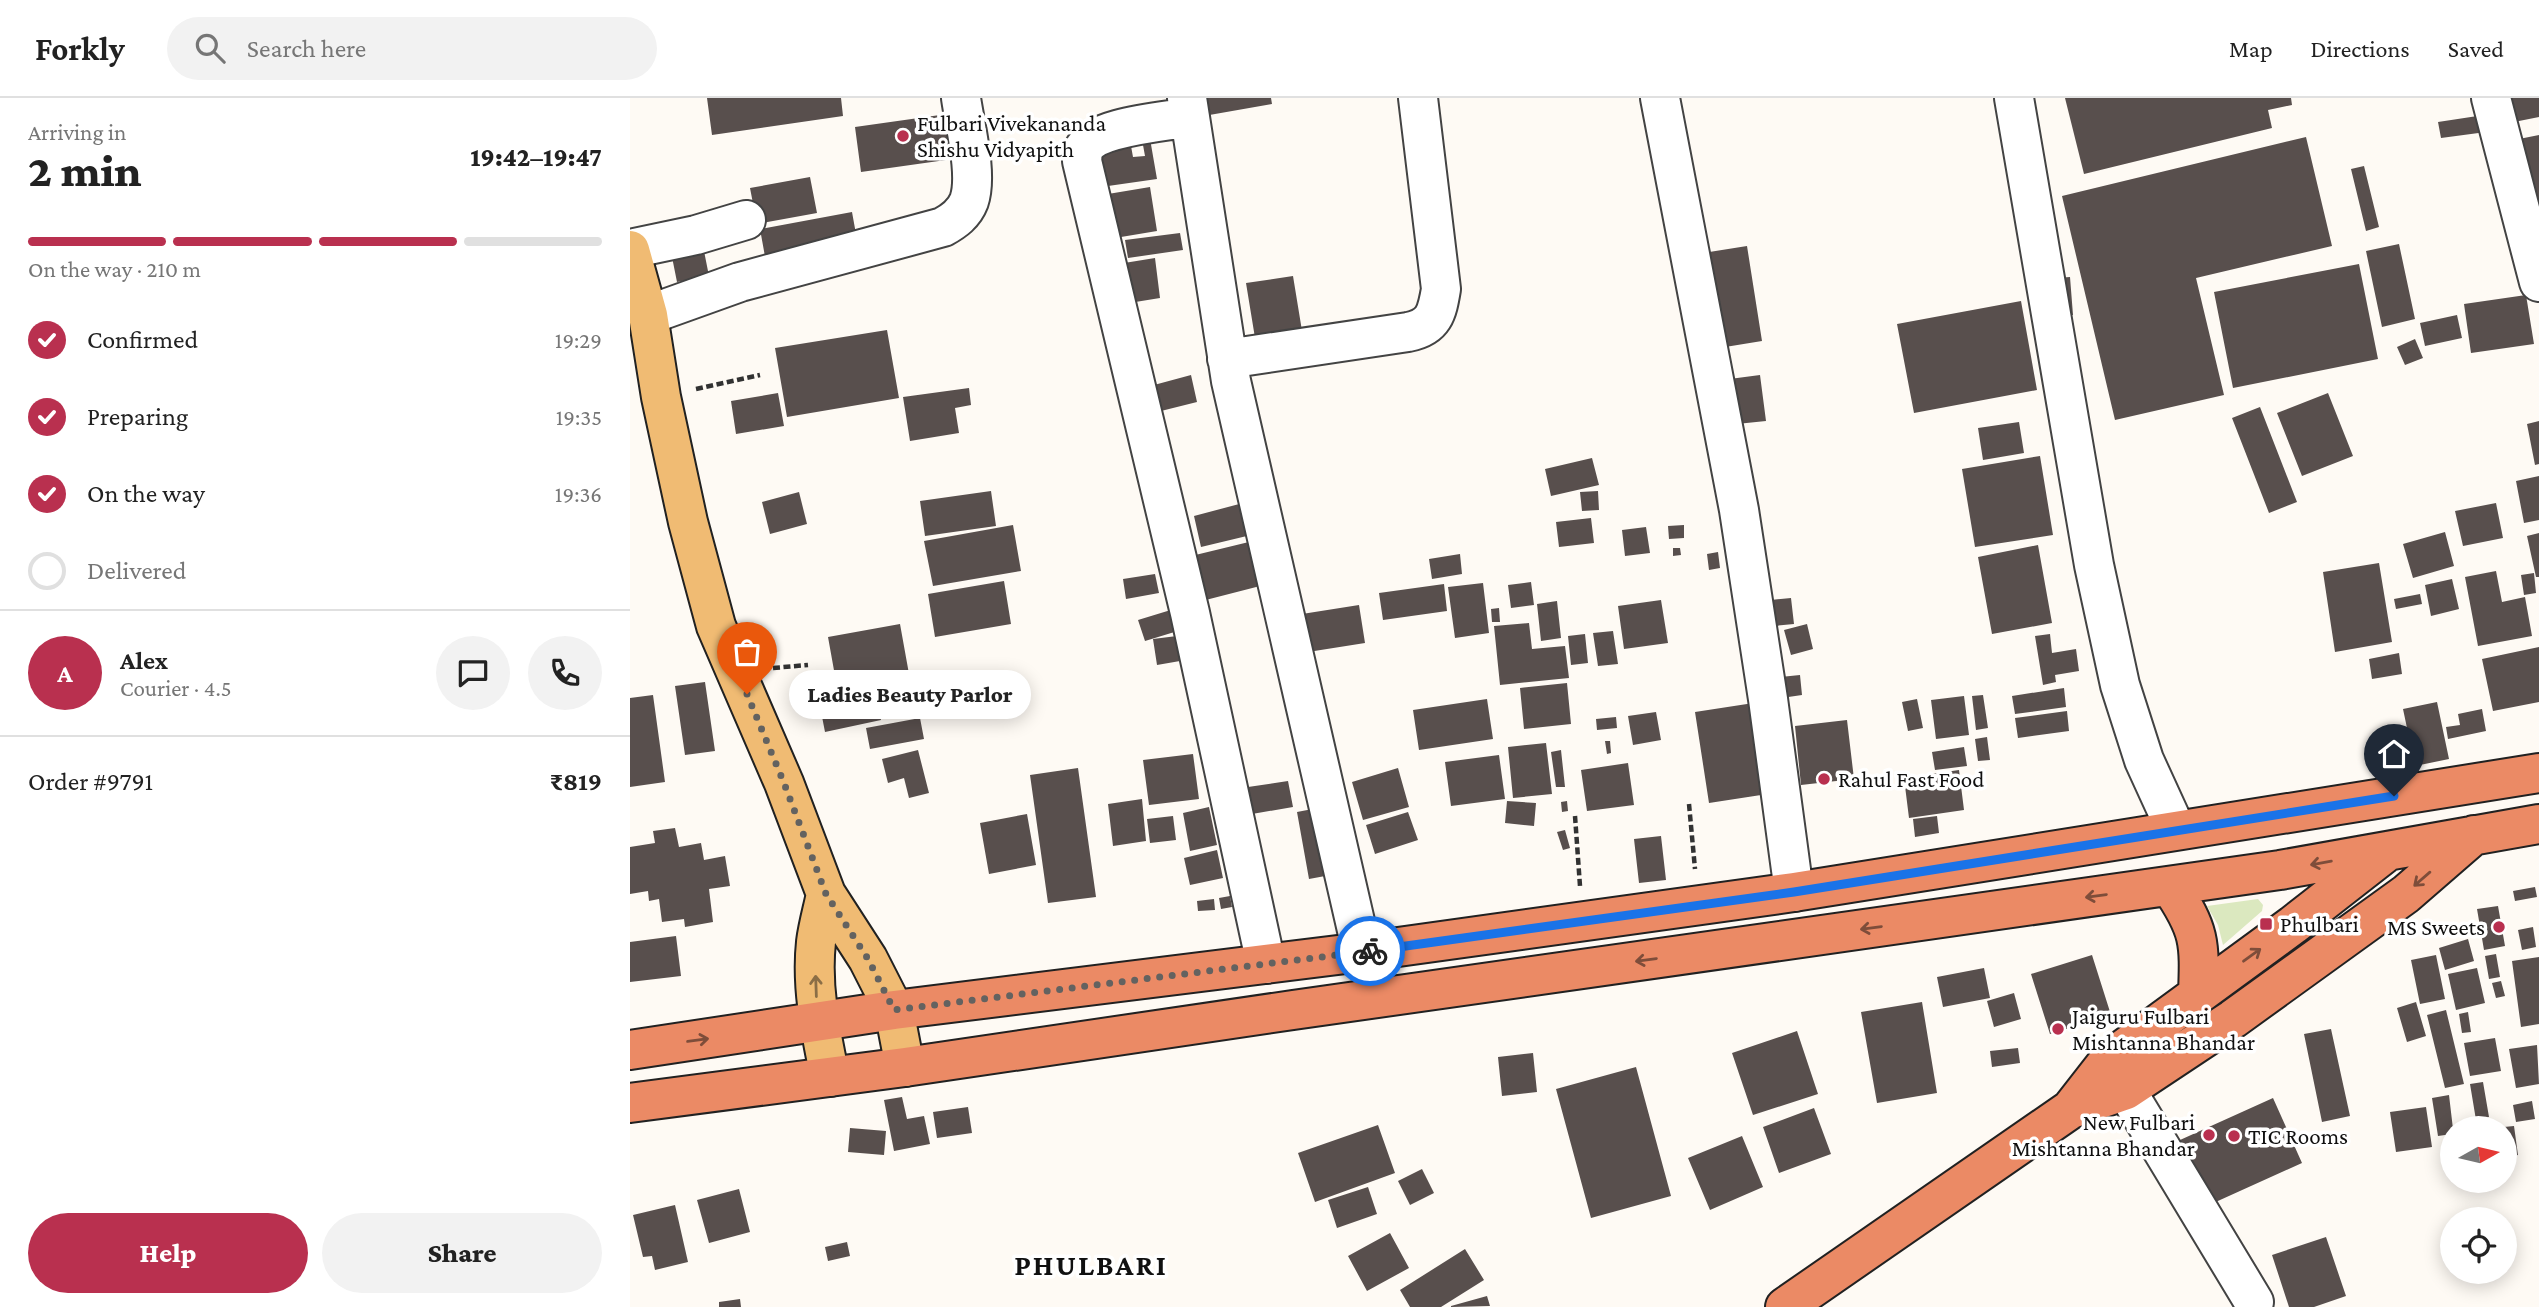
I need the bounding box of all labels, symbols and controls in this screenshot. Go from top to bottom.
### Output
search box [167,17,657,80]
icon: search [191,29,229,67]
text: Forkly [35,30,125,67]
text: Search here [247,34,366,63]
text: Map [2229,35,2273,62]
text: Directions [2311,35,2410,62]
text: Saved [2448,35,2504,62]
place label: Fulbari Vivekananda Shishu Vidyapith [917,110,1106,162]
text: Arriving in [28,119,126,145]
marker: Fulbari Vivekananda Shishu Vidyapith [895,128,911,144]
text: 19:42–19:47 [470,143,602,172]
text: 2 min [28,145,142,196]
text: On the way · 210 m [28,256,201,282]
icon: check [28,321,66,359]
text: Confirmed [87,325,198,354]
text: 19:29 [555,327,602,353]
icon: check [28,398,66,436]
text: Preparing [87,402,188,431]
text: 19:35 [556,404,602,430]
icon: check [28,475,66,513]
text: On the way [87,479,205,508]
text: 19:36 [555,481,602,507]
text: Delivered [87,556,186,585]
pin [717,622,777,694]
icon: bag [728,633,766,671]
button: chat [436,636,510,710]
button: phone [528,636,602,710]
text: Alex [120,646,168,675]
text: A [57,659,73,688]
callout: Ladies Beauty Parlor [789,670,1030,718]
text: Courier · 4.5 [120,675,232,701]
text: Ladies Beauty Parlor [807,681,1013,707]
pin [2364,724,2424,796]
icon: home [2375,735,2413,773]
place label: Rahul Fast Food [1838,766,1984,792]
text: Order #9791 [28,767,153,796]
text: ₹819 [550,767,602,796]
marker: Rahul Fast Food [1816,771,1832,787]
one-way arrow [2311,857,2333,870]
one-way arrow [2414,871,2432,887]
one-way arrow [2086,890,2108,903]
place label: Phulbari [2280,911,2359,937]
place label: MS Sweets [2387,914,2485,940]
courier [1335,916,1405,986]
marker: Phulbari [2258,916,2274,932]
marker: MS Sweets [2491,919,2507,935]
one-way arrow [1860,922,1883,935]
icon: bike [1351,932,1389,970]
one-way arrow [2242,948,2261,962]
one-way arrow [1635,954,1658,967]
one-way arrow [809,975,822,998]
place label: Jaiguru Fulbari Mishtanna Bhandar [2070,1003,2255,1055]
marker: Jaiguru Fulbari Mishtanna Bhandar [2050,1021,2066,1037]
one-way arrow [686,1033,708,1046]
place label: New Fulbari Mishtanna Bhandar [2012,1109,2195,1161]
north arrow [2440,1116,2516,1194]
map controls [2440,1116,2517,1284]
place label: TIC Rooms [2248,1123,2348,1149]
marker: New Fulbari Mishtanna Bhandar [2201,1127,2217,1143]
marker: TIC Rooms [2226,1128,2242,1144]
button: locate [2440,1207,2517,1284]
button: Help [28,1213,308,1293]
button: Share [322,1213,602,1293]
district label: PHULBARI [1014,1248,1168,1281]

